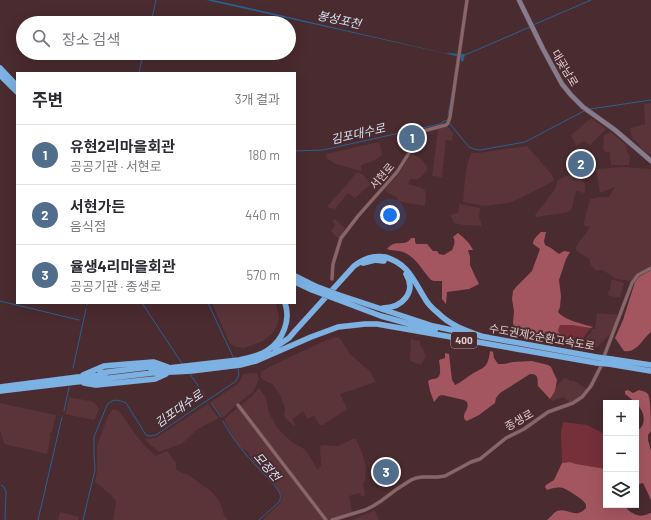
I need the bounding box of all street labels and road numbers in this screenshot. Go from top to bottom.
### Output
street label: 대곶남로 [549,47,581,88]
street label: 서현로 [367,160,396,191]
street label: 수도권제2순환고속도로 [488,321,596,352]
road number: 400 [451,332,477,348]
street label: 종생로 [502,406,535,433]

